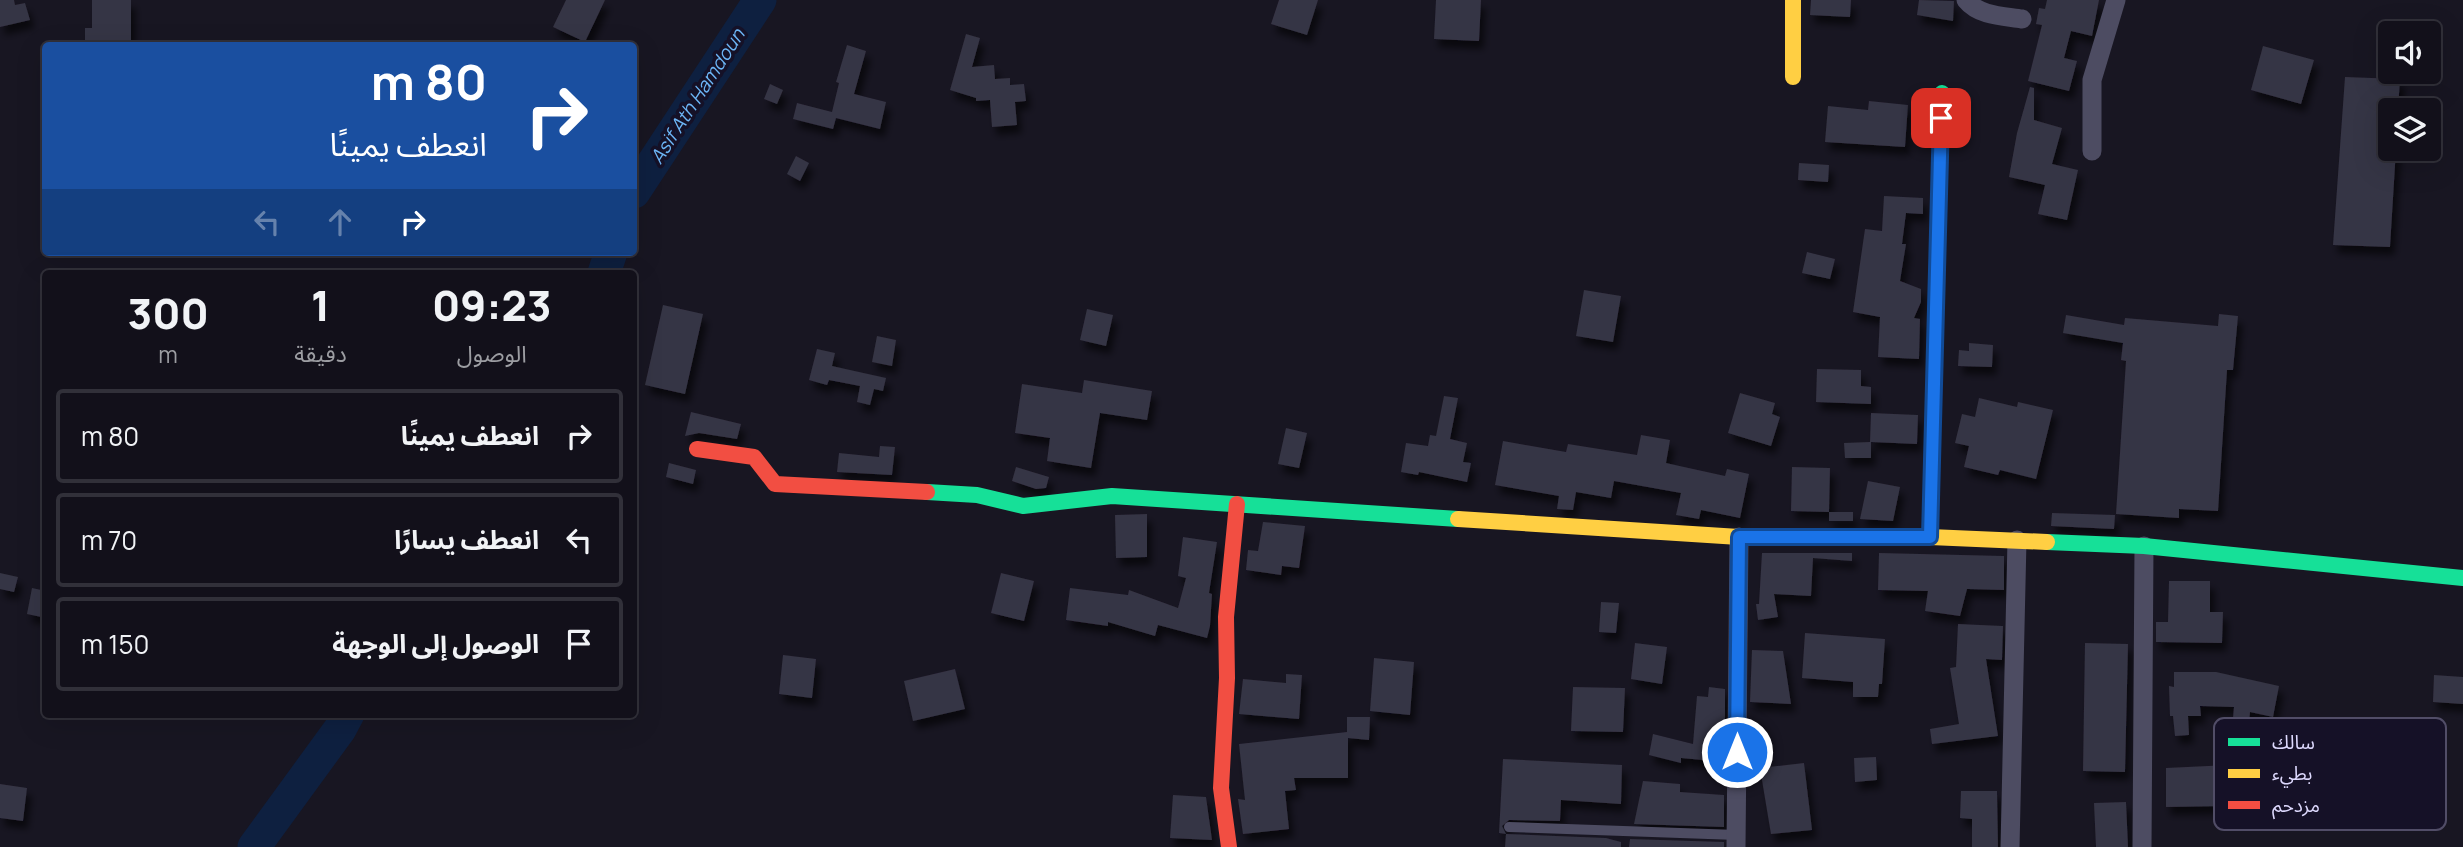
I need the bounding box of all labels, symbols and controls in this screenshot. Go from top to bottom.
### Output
map controls [2378,21,2441,161]
button: sound [2378,21,2441,84]
water label: Asif Ath Hamdoun [644,23,751,169]
text: 80 m [371,48,487,115]
icon: right [511,70,602,161]
pin [1911,88,1971,148]
button: layers [2378,98,2441,161]
icon: arrive [1922,99,1960,137]
text: انعطف يمينًا [330,122,487,166]
icon: left [248,203,286,241]
icon: ahead [321,203,359,241]
icon: right [394,203,432,241]
text: 1 [311,276,330,334]
text: 09:23 [432,276,552,334]
text: 300 [127,284,209,342]
text: دقيقة [294,337,347,369]
text: الوصول [457,337,527,369]
text: m [158,338,178,370]
text: انعطف يمينًا [401,417,539,453]
icon: right [560,417,598,455]
text: 80 m [81,418,139,454]
text: انعطف يسارًا [394,521,539,557]
icon: left [560,521,598,559]
text: 70 m [81,522,137,558]
text: الوصول إلى الوجهة [332,625,539,661]
icon: arrive [560,625,598,663]
text: 150 m [81,626,149,662]
position arrow [1700,715,1774,789]
legend [2214,718,2446,830]
text: سالك [2272,729,2315,755]
text: بطيء [2272,760,2312,788]
text: مزدحم [2272,792,2320,820]

